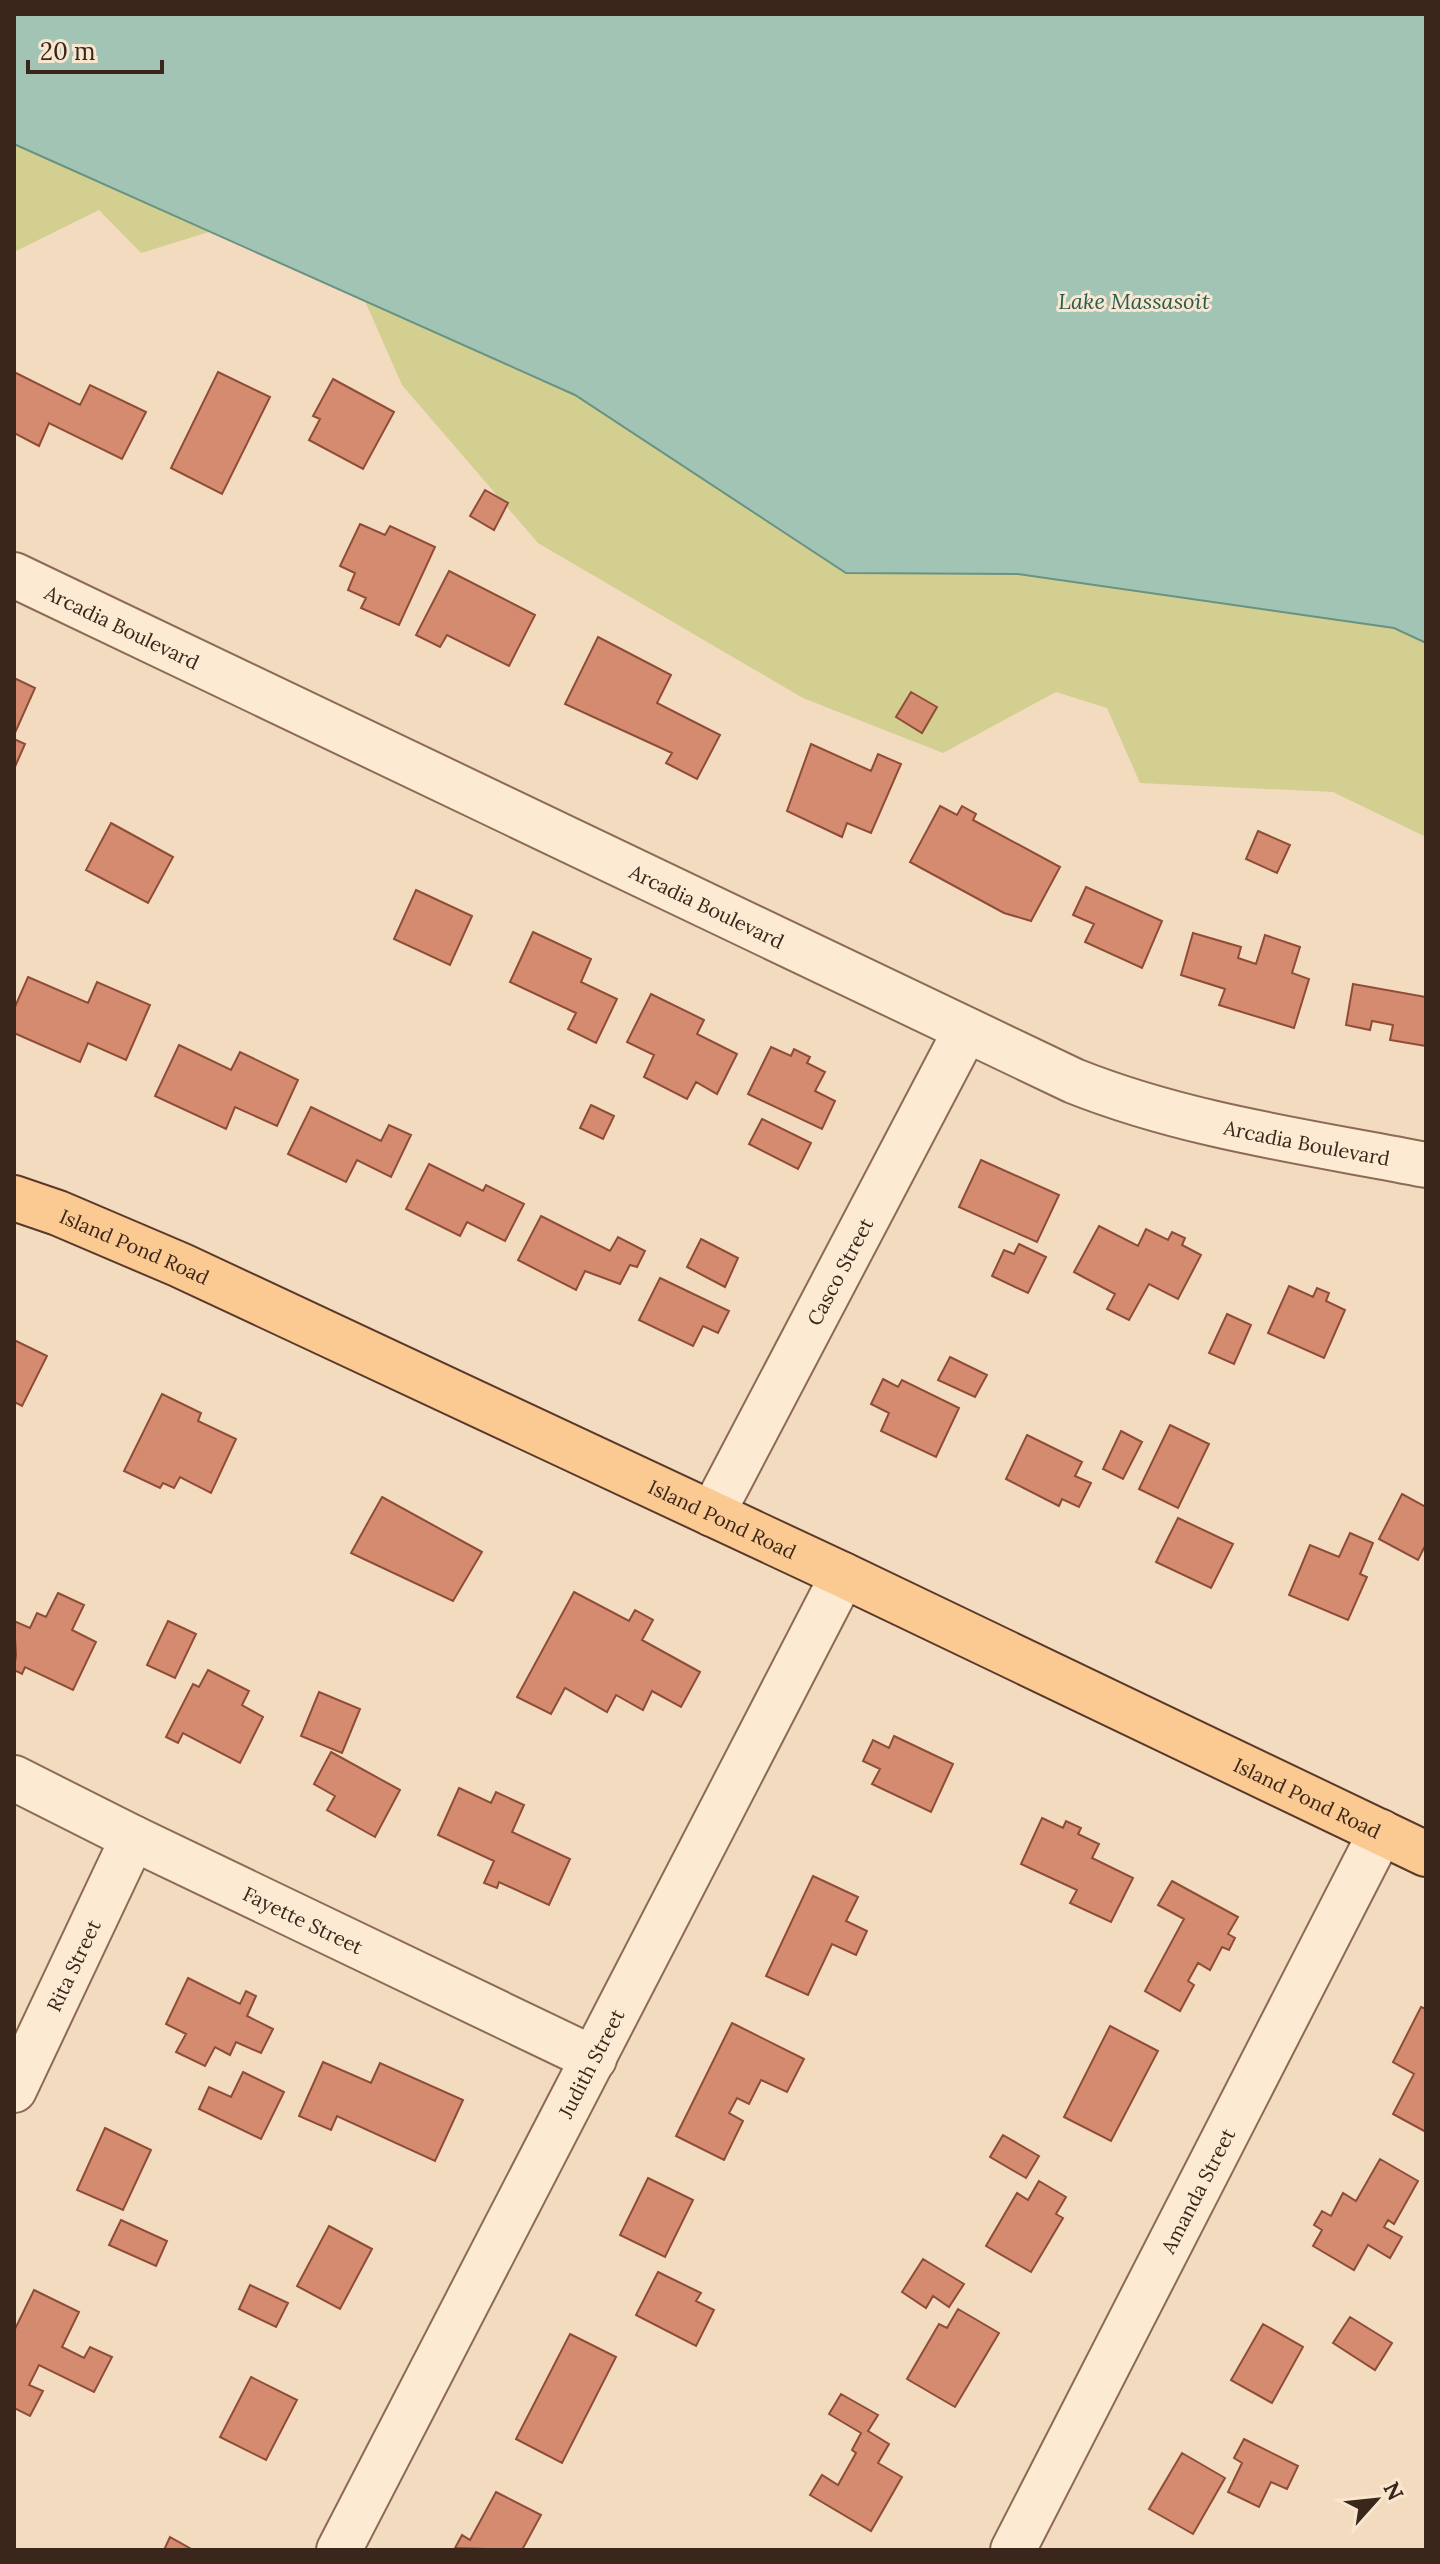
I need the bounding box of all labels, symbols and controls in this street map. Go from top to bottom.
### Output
scale bar [28,24,162,74]
text: 20 m [40,36,96,67]
water label: Lake Massasoit [1058,287,1210,315]
street label: Arcadia Boulevard [40,579,204,674]
street label: Arcadia Boulevard [625,858,788,953]
street label: Arcadia Boulevard [1221,1114,1392,1170]
street label: Island Pond Road [56,1203,213,1290]
street label: Casco Street [801,1213,878,1329]
street label: Island Pond Road [645,1473,800,1564]
street label: Island Pond Road [1230,1751,1385,1843]
street label: Fayette Street [239,1880,367,1959]
street label: Rita Street [41,1915,105,2015]
street label: Judith Street [552,2004,629,2123]
street label: Amanda Street [1154,2123,1240,2258]
north arrow [1336,2460,1416,2540]
text: N [1377,2477,1410,2505]

